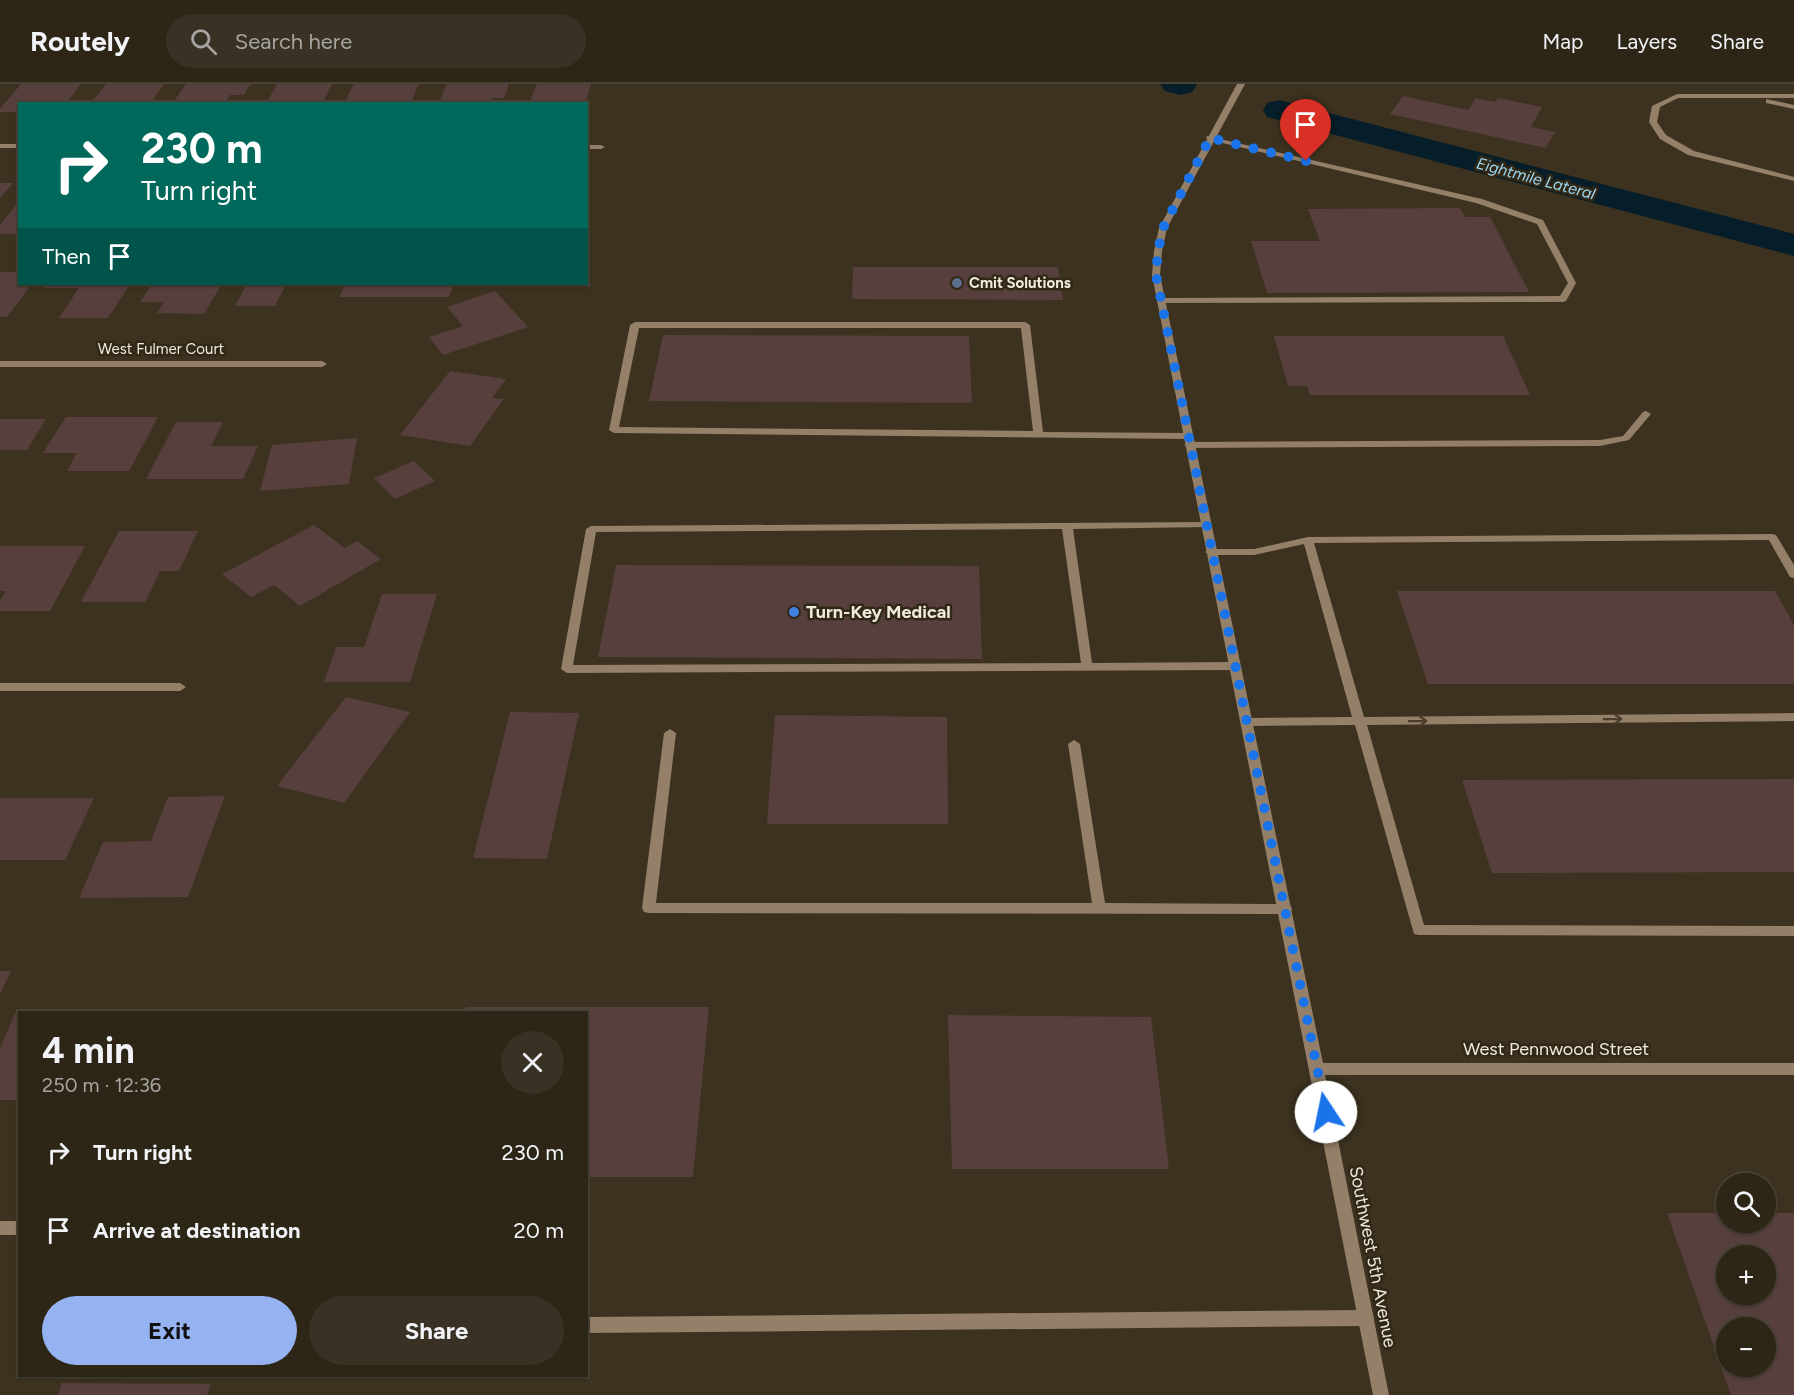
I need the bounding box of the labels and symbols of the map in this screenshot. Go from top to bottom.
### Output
pin [1280,99,1331,161]
water label: Eightmile Lateral [1474,153,1598,204]
place label: Cmit Solutions [969,274,1071,292]
marker: Cmit Solutions [950,276,964,290]
street label: West Fulmer Court [98,340,225,358]
place label: Turn-Key Medical [806,601,951,623]
marker: Turn-Key Medical [787,605,801,619]
one-way arrow [1602,713,1622,725]
one-way arrow [1407,716,1427,727]
street label: West Pennwood Street [1463,1038,1649,1060]
position arrow [1294,1080,1358,1144]
street label: Southwest 5th Avenue [1345,1165,1401,1350]

